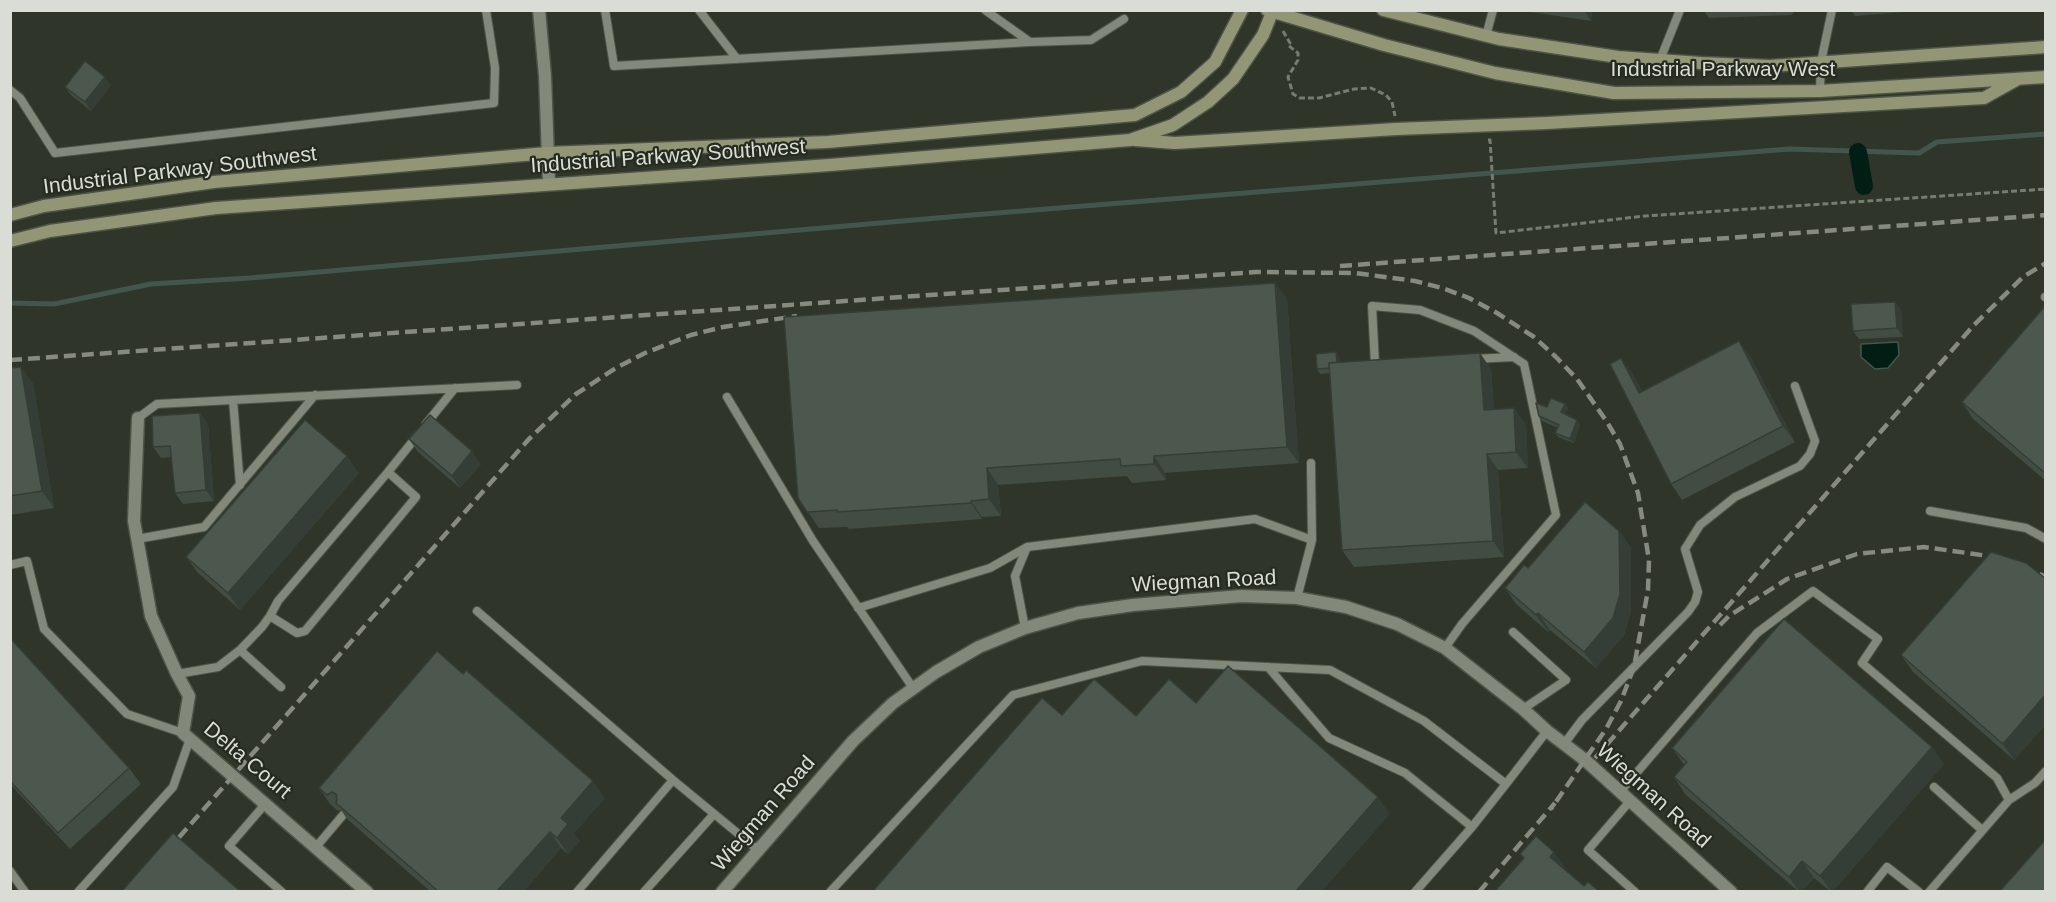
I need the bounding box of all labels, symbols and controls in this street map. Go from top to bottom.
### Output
street label: Industrial Parkway West [1611,57,1835,83]
street label: Industrial Parkway Southwest [530,135,806,179]
street label: Industrial Parkway Southwest [42,142,318,200]
street label: Wiegman Road [1131,566,1277,598]
street label: Delta Court [198,717,296,805]
street label: Wiegman Road [1591,738,1715,854]
street label: Wiegman Road [707,751,821,877]

